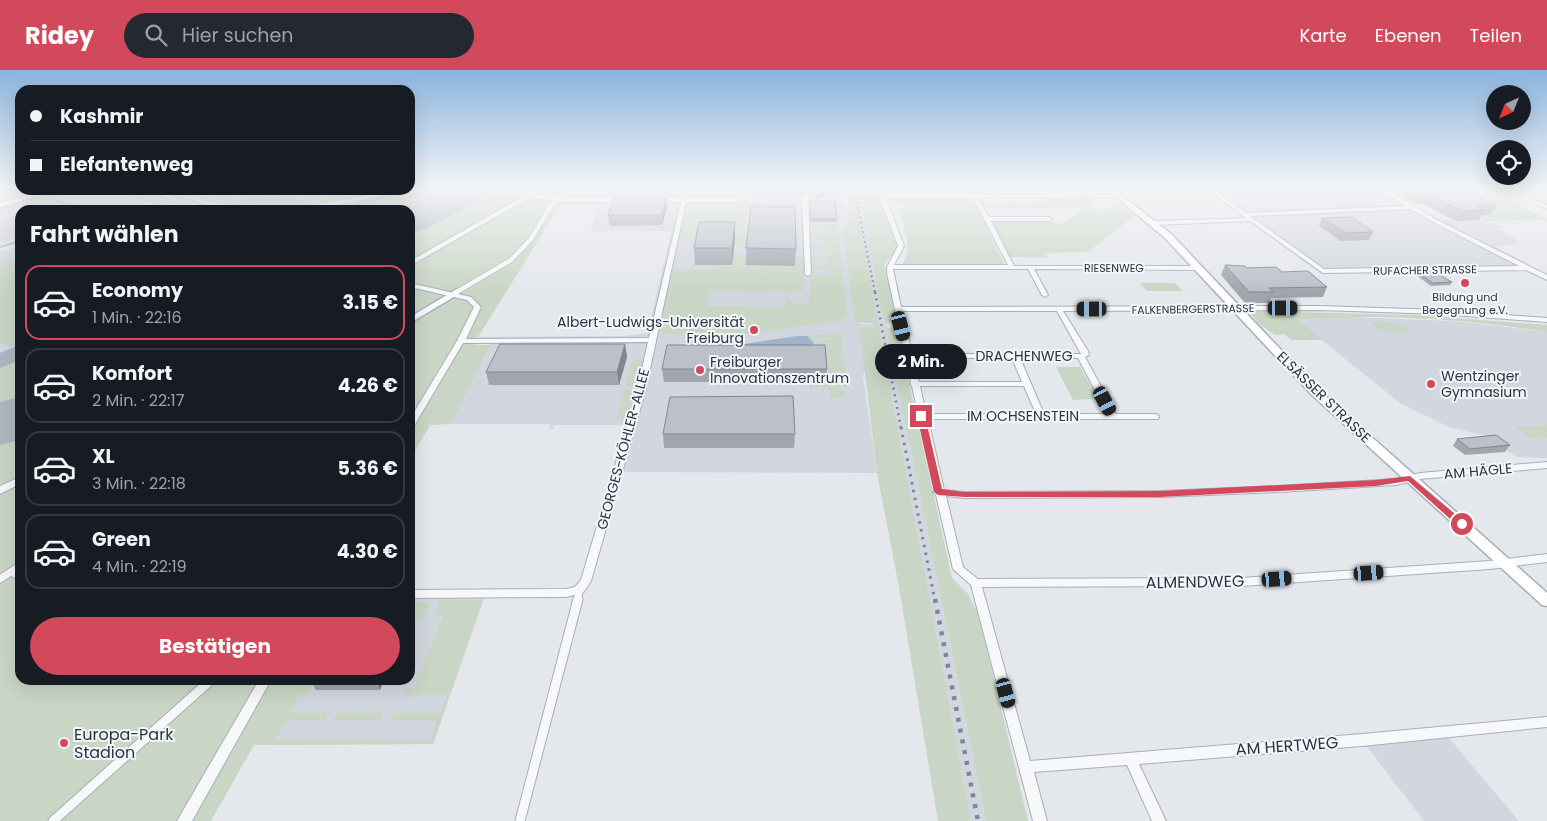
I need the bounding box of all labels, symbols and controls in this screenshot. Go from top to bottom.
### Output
search box [124,13,474,58]
text: Ridey [25,19,94,52]
icon: search [142,21,170,49]
text: Hier suchen [182,22,293,49]
text: Karte [1299,23,1347,48]
text: Ebenen [1375,23,1442,48]
text: Teilen [1470,23,1522,48]
north arrow [1486,85,1531,130]
map controls [1486,85,1531,185]
text: Kashmir [60,103,143,130]
button: locate [1486,140,1531,185]
text: Elefantenweg [60,151,193,178]
text: Fahrt wählen [30,219,179,250]
street label: RIESENWEG [1084,260,1144,276]
street label: RUFACHER STRASSE [1373,261,1477,279]
text: Economy [92,277,183,304]
marker: Bildung und Begegnung e.V. [1459,277,1471,289]
icon: car [32,280,77,325]
text: 3.15 € [343,289,398,316]
place label: Bildung und Begegnung e.V. [1422,289,1508,318]
street label: FALKENBERGERSTRASSE [1132,300,1254,318]
car [1268,301,1298,316]
car [1077,302,1107,317]
text: 1 Min. · 22:16 [92,306,182,329]
car [890,310,911,342]
place label: Albert-Ludwigs-Universität Freiburg [557,312,744,348]
marker: Albert-Ludwigs-Universität Freiburg [748,324,760,336]
callout: 2 Min. [875,344,967,378]
street label: DRACHENWEG [975,346,1073,366]
street label: ELSÄSSER STRASSE [1272,347,1376,447]
text: 2 Min. [897,350,945,373]
place label: Freiburger Innovationszentrum [710,352,849,388]
text: Komfort [92,360,172,387]
icon: car [32,363,77,408]
marker: Freiburger Innovationszentrum [694,364,706,376]
street label: GEORGES-KÖHLER-ALLEE [592,366,654,532]
place label: Wentzinger Gymnasium [1441,366,1527,402]
text: 4.26 € [338,372,398,399]
marker: Wentzinger Gymnasium [1425,378,1437,390]
car [1091,384,1118,418]
text: 2 Min. · 22:17 [92,389,184,412]
route end [910,405,932,427]
street label: IM OCHSENSTEIN [967,406,1079,426]
text: XL [92,443,115,470]
icon: car [32,446,77,491]
text: 5.36 € [338,455,398,482]
street label: AM HÄGLE [1443,458,1513,484]
text: 3 Min. · 22:18 [92,472,186,495]
route start [1451,513,1473,535]
text: Green [92,526,151,553]
icon: car [32,529,77,574]
text: 4.30 € [337,538,398,565]
text: 4 Min. · 22:19 [92,555,187,578]
car [1353,564,1384,582]
street label: ALMENDWEG [1146,570,1244,594]
car [1261,570,1292,588]
button: Bestätigen [30,617,400,675]
car [994,677,1017,709]
place label: Europa-Park Stadion [74,723,174,764]
street label: AM HERTWEG [1235,731,1339,761]
marker: Europa-Park Stadion [58,737,70,749]

